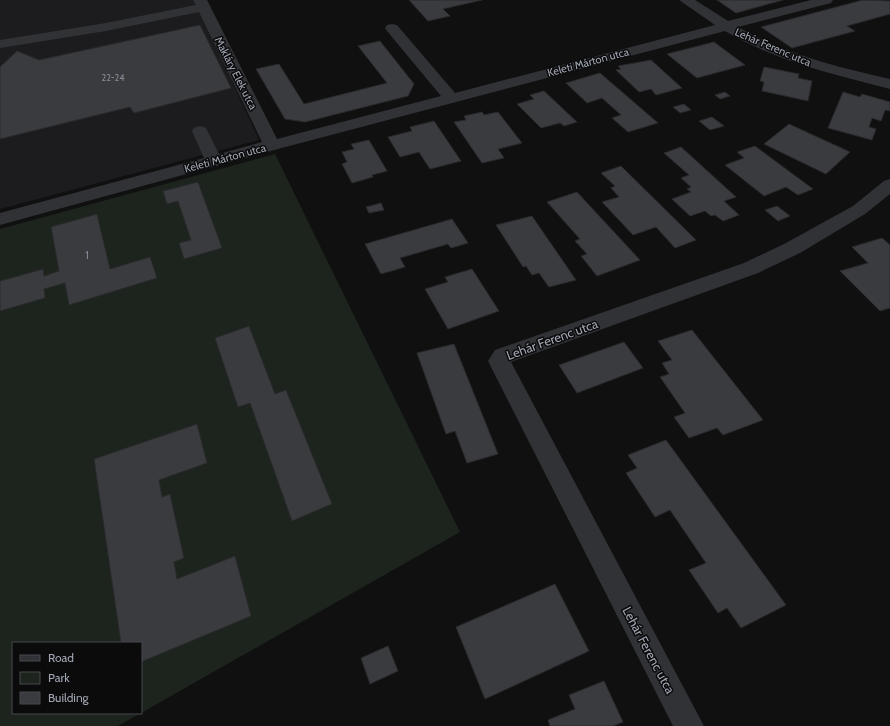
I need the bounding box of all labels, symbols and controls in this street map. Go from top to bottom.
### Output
street label: Lehár Ferenc utca [733,25,814,70]
street label: Makláry Elek utca [212,34,261,112]
street label: Keleti Márton utca [546,44,631,80]
house number: 22-24 [102,72,124,83]
street label: Keleti Márton utca [183,140,268,176]
house number: 1 [85,248,89,262]
street label: Lehár Ferenc utca [504,315,601,363]
street label: Lehár Ferenc utca [619,604,679,697]
legend [12,642,142,714]
text: Road [48,650,74,665]
text: Park [48,670,70,685]
text: Building [48,690,90,705]

